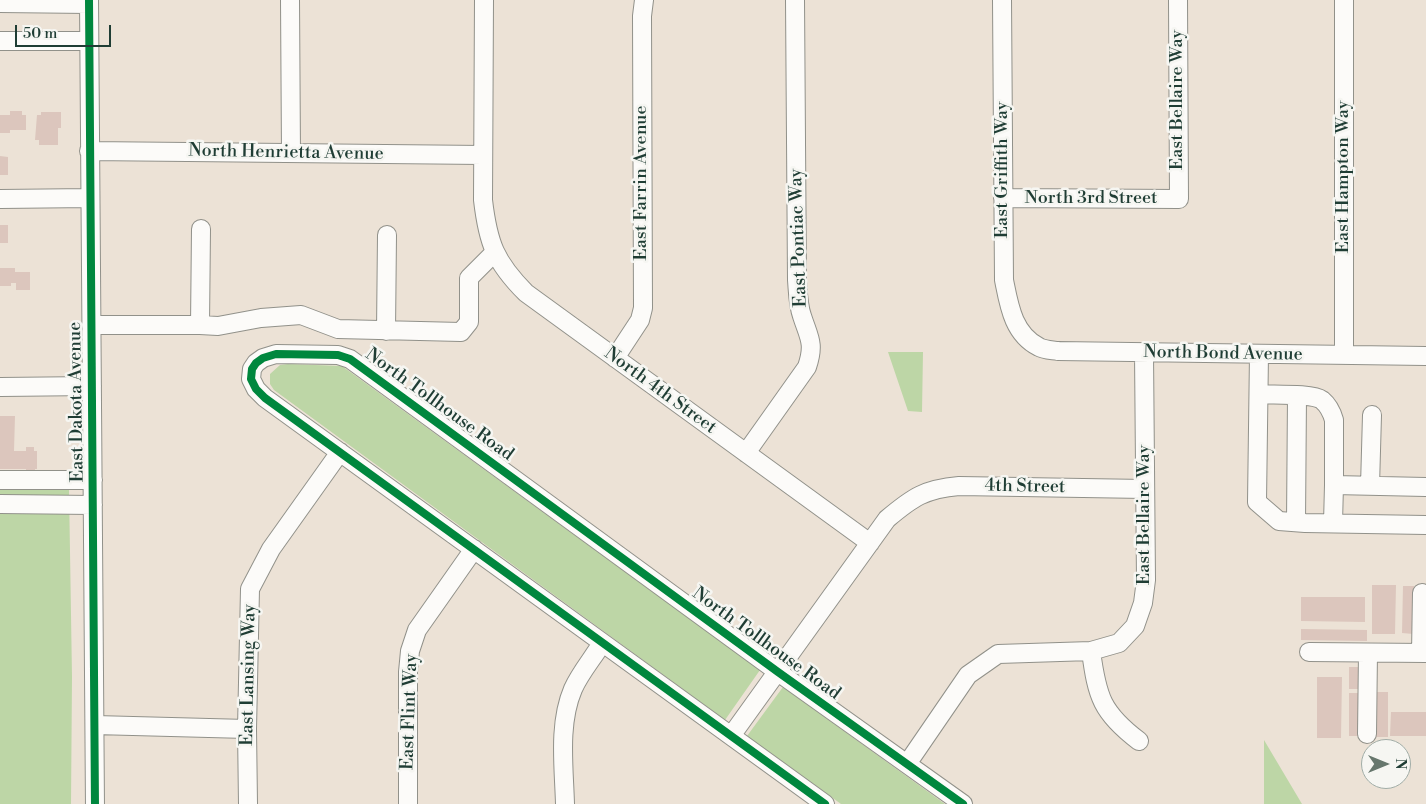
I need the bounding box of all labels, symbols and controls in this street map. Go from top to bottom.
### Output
scale bar [18,15,114,47]
text: 50 m [23,24,57,43]
street label: East Bellaire Way [1167,30,1189,170]
street label: East Hampton Way [1333,101,1355,253]
street label: East Griffith Way [992,102,1014,238]
street label: East Farrin Avenue [631,105,653,261]
street label: North Henrietta Avenue [188,140,384,166]
street label: East Pontiac Way [786,168,812,308]
street label: North 3rd Street [1025,188,1157,210]
street label: East Dakota Avenue [65,321,89,483]
street label: North Bond Avenue [1143,342,1303,366]
street label: North 4th Street [600,343,720,439]
street label: North Tollhouse Road [361,344,517,466]
street label: East Bellaire Way [1134,445,1156,585]
street label: 4th Street [985,475,1065,499]
street label: North Tollhouse Road [688,583,844,705]
street label: East Lansing Way [237,604,261,746]
street label: East Flint Way [397,653,423,771]
north arrow [1361,739,1411,789]
text: N [1391,758,1409,770]

